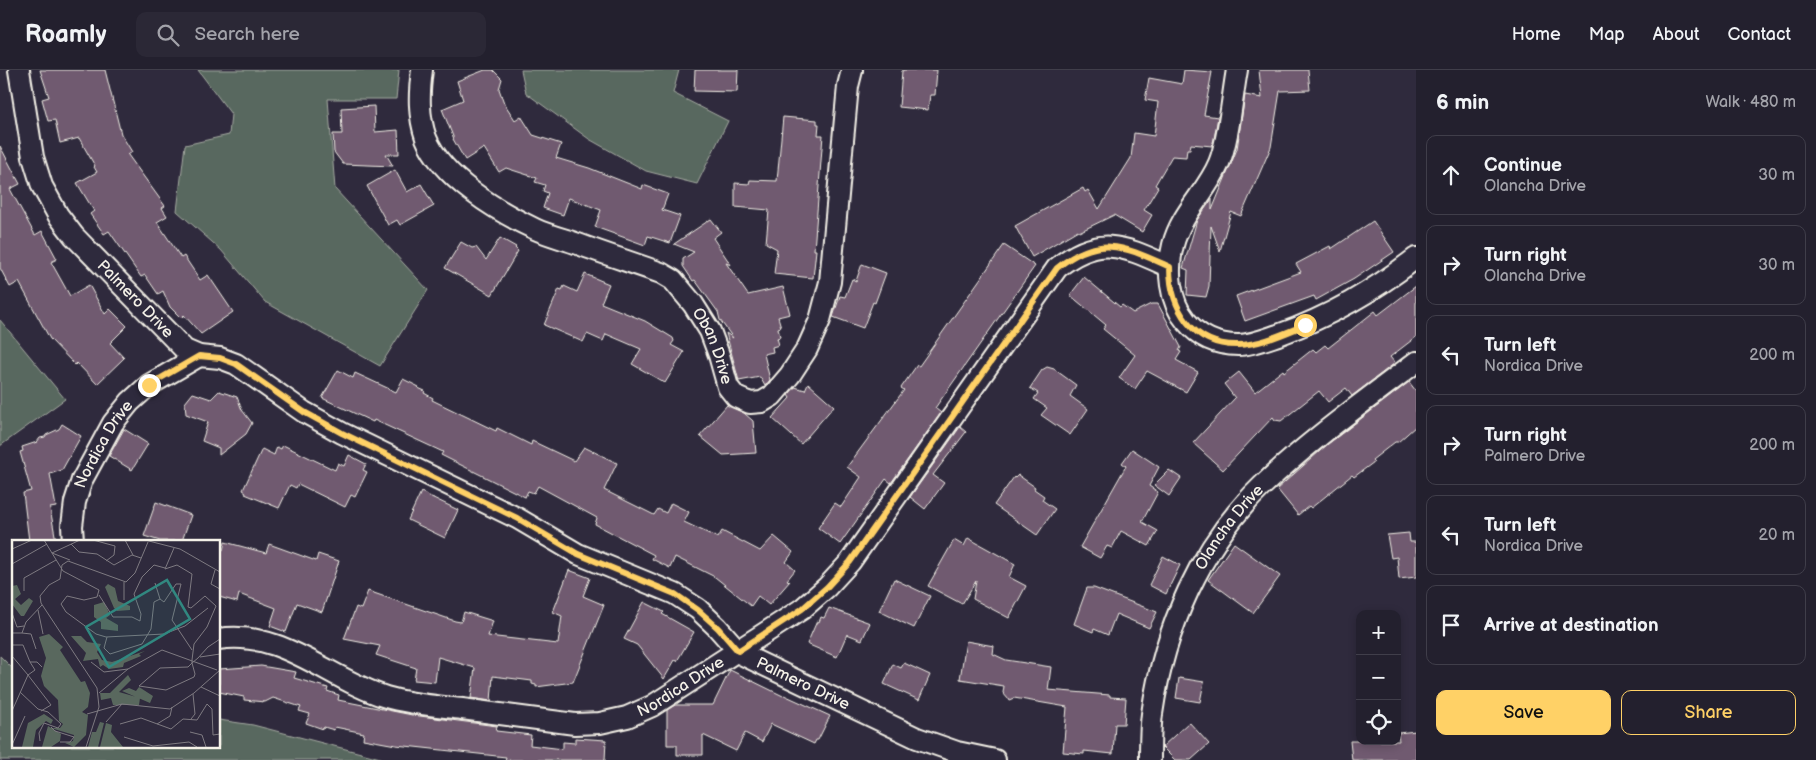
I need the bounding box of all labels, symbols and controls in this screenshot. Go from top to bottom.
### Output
search box [136,12,486,57]
text: Roamly [25,20,106,49]
icon: search [154,21,182,49]
text: Search here [194,23,300,46]
text: Home [1512,24,1561,45]
text: Map [1589,24,1625,45]
text: About [1653,24,1700,45]
text: Contact [1728,24,1791,45]
text: 6 min [1436,90,1489,115]
text: Walk · 480 m [1705,93,1796,112]
text: Continue [1484,154,1562,177]
icon: ahead [1437,161,1465,189]
text: 30 m [1758,166,1795,185]
text: Olancha Drive [1484,177,1586,196]
text: Turn right [1484,244,1567,267]
icon: right [1437,251,1465,279]
street label: Palmero Drive [93,256,178,342]
text: 30 m [1758,256,1795,275]
text: Olancha Drive [1484,267,1586,286]
street label: Oban Drive [688,304,736,387]
route start [1294,314,1317,337]
text: Turn left [1484,334,1556,357]
icon: left [1437,341,1465,369]
text: 200 m [1749,346,1795,365]
text: Nordica Drive [1484,357,1583,376]
route end [138,374,161,397]
street label: Nordica Drive [71,396,137,490]
text: Turn right [1484,424,1567,447]
icon: right [1437,431,1465,459]
text: 200 m [1749,436,1795,455]
text: Palmero Drive [1484,447,1585,466]
street label: Olancha Drive [1191,480,1268,573]
text: Turn left [1484,514,1556,537]
icon: left [1437,521,1465,549]
text: 20 m [1759,526,1795,545]
text: Nordica Drive [1484,537,1583,556]
inset map [12,540,220,748]
map controls [1356,610,1401,745]
button: + [1356,610,1401,655]
icon: arrive [1437,611,1465,639]
text: Arrive at destination [1484,614,1659,637]
street label: Nordica Drive [634,652,728,721]
street label: Palmero Drive [753,653,853,714]
button: − [1356,655,1401,700]
button: Save [1436,690,1611,735]
button: Share [1621,690,1796,735]
button: locate [1356,700,1401,745]

